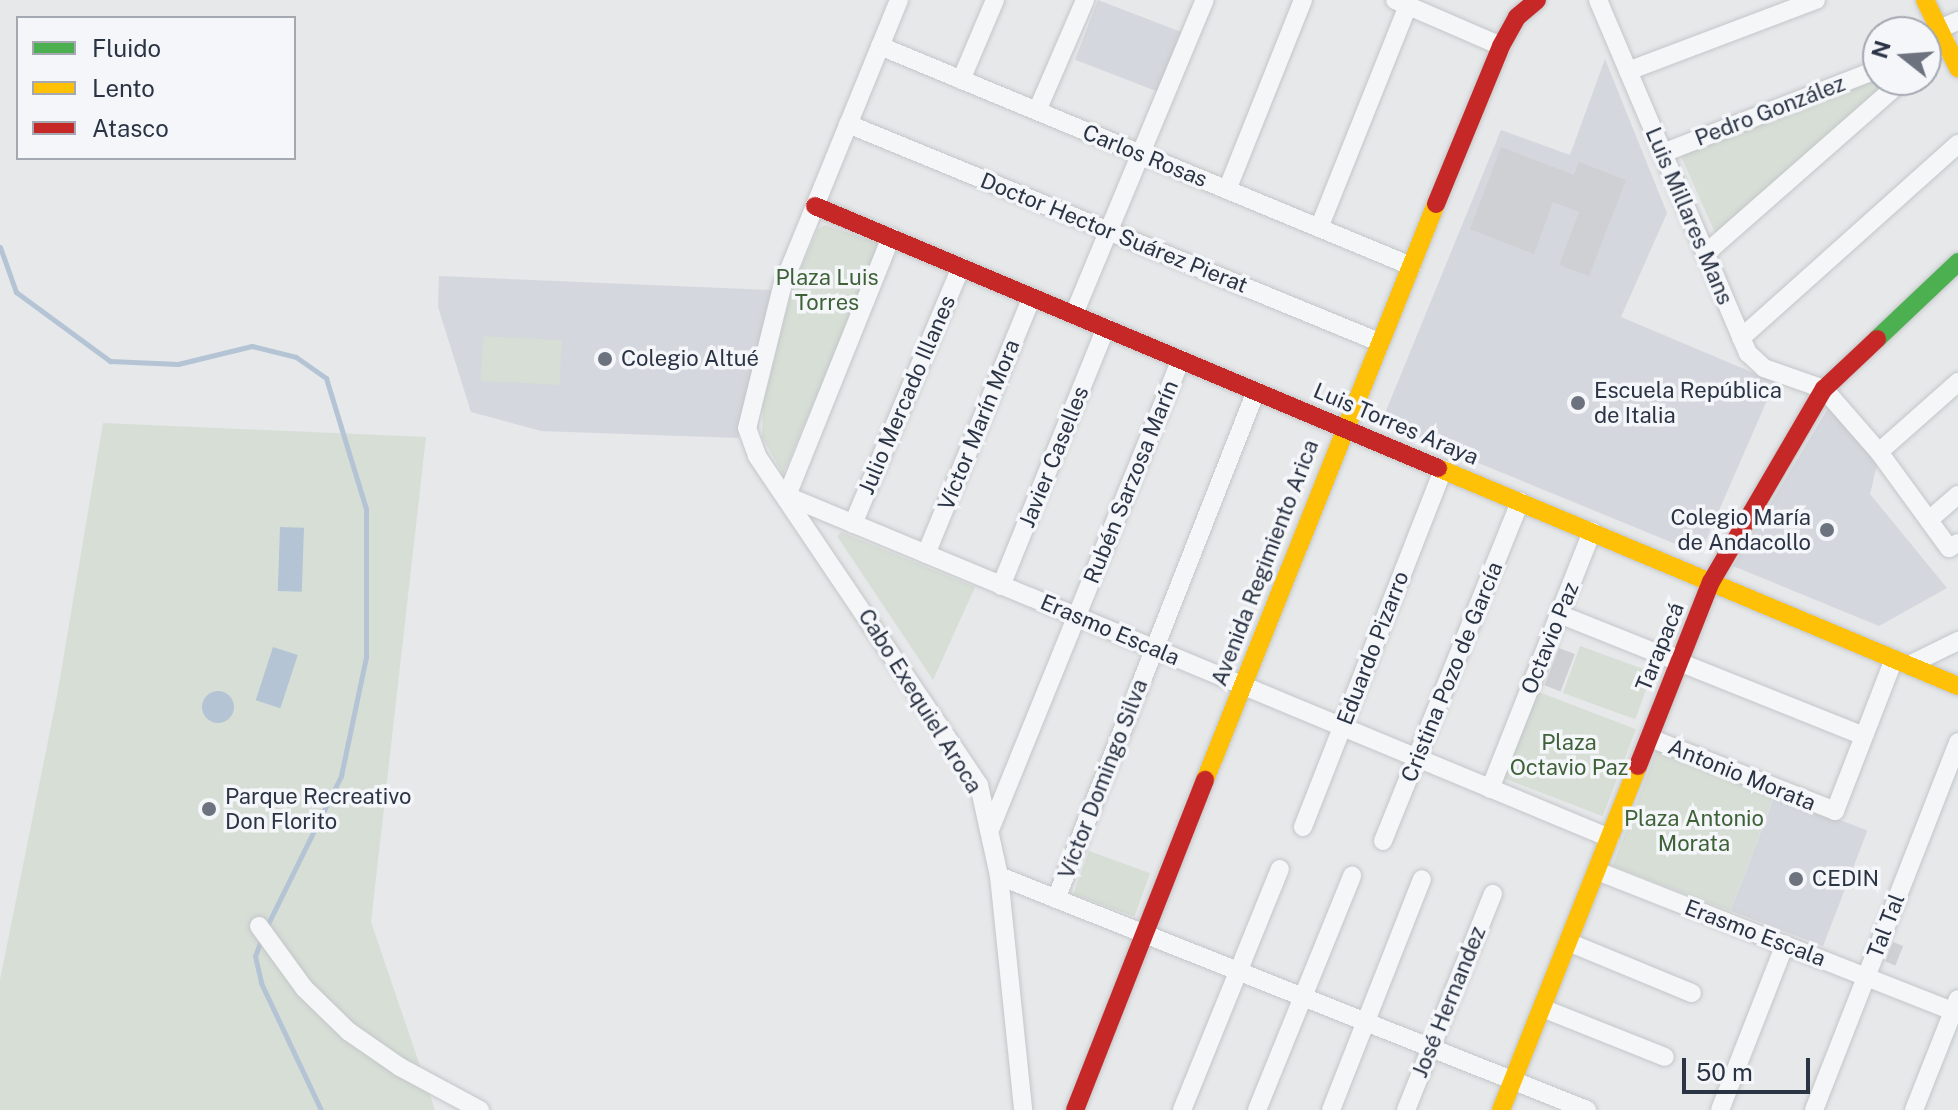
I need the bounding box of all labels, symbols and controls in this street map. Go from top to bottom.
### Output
legend [16,16,296,160]
north arrow [1862,16,1942,96]
text: Fluido [92,34,161,62]
text: N [1866,38,1896,62]
street label: Pedro González [1691,70,1849,152]
text: Lento [92,74,155,102]
text: Atasco [92,114,169,142]
street label: Carlos Rosas [1079,119,1211,193]
street label: Luis Millares Mans [1640,123,1738,309]
street label: Doctor Hector Suárez Pierat [977,167,1251,299]
park label: Plaza Luis Torres [775,264,879,316]
street label: Julio Mercado Illanes [853,291,961,499]
street label: Víctor Marín Mora [933,336,1025,514]
place label: Colegio Altué [621,346,759,372]
marker: Colegio Altué [596,350,614,368]
street label: Rubén Sarzosa Marín [1078,377,1184,587]
street label: Luis Torres Araya [1309,377,1483,471]
place label: Escuela República de Italia [1594,377,1782,428]
street label: Javier Caselles [1014,383,1094,531]
marker: Escuela República de Italia [1569,394,1587,412]
street label: Avenida Regimiento Arica [1206,436,1324,690]
place label: Colegio María de Andacollo [1670,504,1811,556]
marker: Colegio María de Andacollo [1818,521,1836,539]
street label: Cristina Pozo de García [1396,558,1508,786]
street label: Eduardo Pizarro [1332,567,1414,729]
street label: Octavio Paz [1516,578,1584,698]
street label: Erasmo Escala [1036,589,1184,671]
street label: Tarapacá [1630,599,1690,695]
street label: Cabo Exequiel Aroca [853,604,987,798]
street label: Víctor Domingo Silva [1053,675,1153,883]
park label: Plaza Octavio Paz [1510,729,1628,780]
street label: Antonio Morata [1664,733,1820,817]
place label: Parque Recreativo Don Florito [225,783,412,834]
marker: Parque Recreativo Don Florito [200,800,218,818]
park label: Plaza Antonio Morata [1624,805,1764,856]
place label: CEDIN [1812,866,1879,892]
marker: CEDIN [1787,870,1805,888]
street label: Tal Tal [1862,890,1910,962]
street label: Erasmo Escala [1681,894,1829,972]
street label: José Hernandez [1407,922,1491,1082]
scale bar [1686,1042,1814,1092]
text: 50 m [1696,1058,1753,1086]

